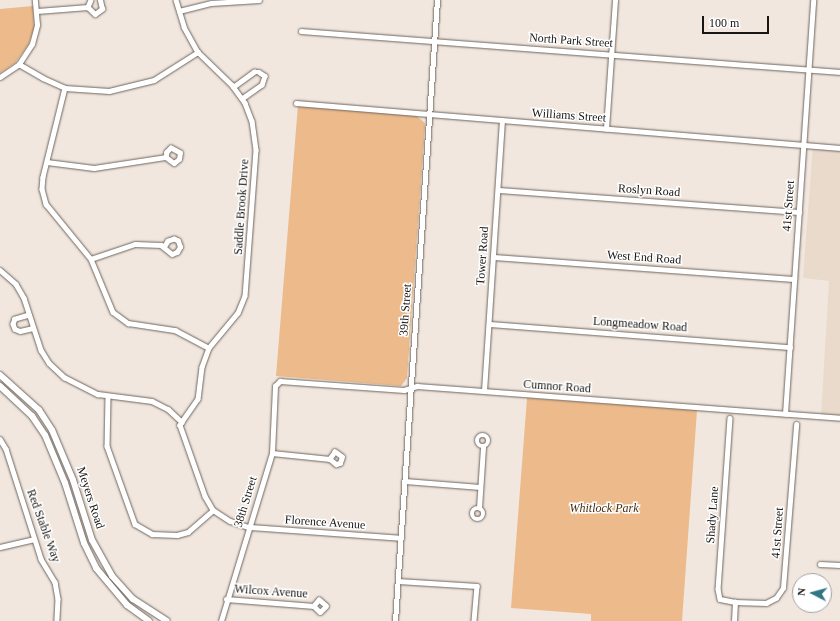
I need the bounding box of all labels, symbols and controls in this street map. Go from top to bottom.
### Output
scale bar [704,8,771,34]
text: 100 m [709,16,739,30]
street label: North Park Street [529,31,613,51]
street label: Williams Street [531,106,607,126]
street label: Saddle Brook Drive [231,159,253,255]
street label: 41st Street [780,180,798,232]
street label: Roslyn Road [617,182,681,200]
street label: Tower Road [474,226,492,286]
street label: West End Road [606,248,682,268]
street label: 39th Street [397,283,415,337]
street label: Longmeadow Road [592,315,688,335]
street label: Cumnor Road [523,377,591,397]
street label: Meyers Road [73,465,107,531]
street label: 38th Street [231,475,261,529]
street label: Shady Lane [704,486,722,544]
street label: Red Stable Way [23,487,63,565]
park label: Whitlock Park [570,502,638,516]
street label: 41st Street [769,507,787,559]
street label: Florence Avenue [284,513,366,533]
north arrow [792,573,832,613]
street label: Wilcox Avenue [233,582,309,602]
text: N [795,587,807,596]

